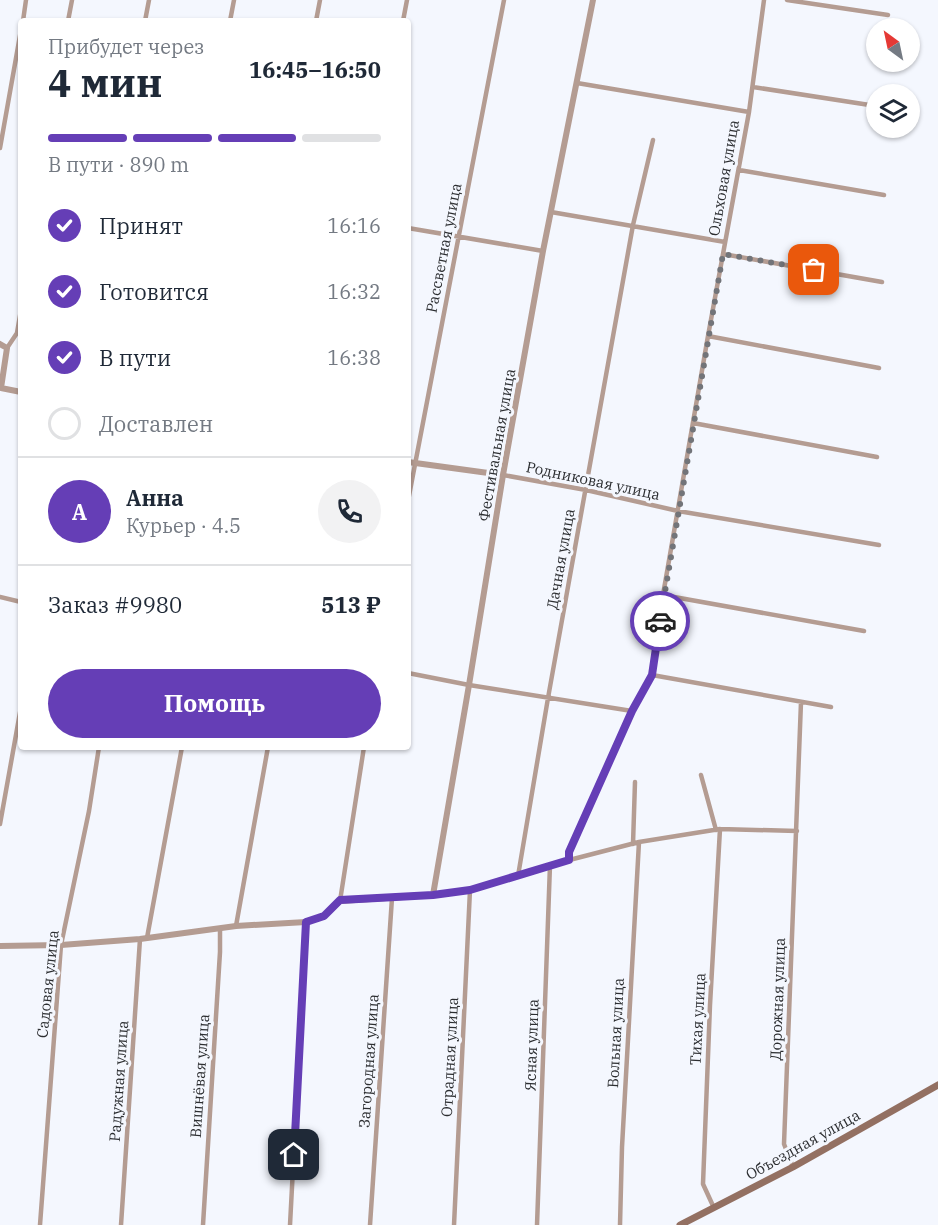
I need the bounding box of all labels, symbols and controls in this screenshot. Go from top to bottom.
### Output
north arrow [866,18,920,72]
map controls [866,18,920,138]
text: Прибудет через [48,33,204,60]
text: 16:45–16:50 [249,55,381,84]
text: 4 мин [48,57,162,108]
button: layers [866,84,920,138]
street label: Ольховая улица [704,118,743,237]
text: В пути · 890 m [48,151,189,178]
street label: Рассветная улица [422,181,465,314]
icon: check [48,209,81,242]
text: Принят [99,211,183,240]
text: 16:16 [327,212,381,239]
pin [788,244,839,295]
icon: bag [797,253,830,286]
icon: check [48,275,81,308]
text: Готовится [99,277,209,306]
text: 16:32 [327,278,381,305]
icon: check [48,341,81,374]
text: В пути [99,343,171,372]
text: 16:38 [327,344,381,371]
street label: Фестивальная улица [474,367,519,523]
text: Доставлен [99,409,213,438]
street label: Родниковая улица [524,457,662,504]
button: phone [318,480,381,543]
text: Анна [126,483,184,512]
text: А [72,497,87,526]
street label: Дачная улица [542,507,579,611]
text: Курьер · 4.5 [126,512,241,539]
text: Заказ #9980 [48,590,182,619]
text: 513 ₽ [321,590,381,619]
courier [630,591,690,651]
icon: car [644,605,677,638]
button: Помощь [48,669,381,738]
street label: Садовая улица [32,929,63,1039]
street label: Дорожная улица [766,937,789,1061]
street label: Тихая улица [686,972,709,1066]
street label: Вольная улица [603,977,628,1089]
street label: Загородная улица [354,993,383,1129]
street label: Отрадная улица [437,996,462,1117]
street label: Ясная улица [520,998,543,1092]
street label: Вишнёвая улица [186,1013,213,1139]
street label: Радужная улица [105,1020,132,1142]
street label: Объездная улица [742,1105,863,1184]
pin [268,1129,319,1180]
icon: home [277,1138,310,1171]

